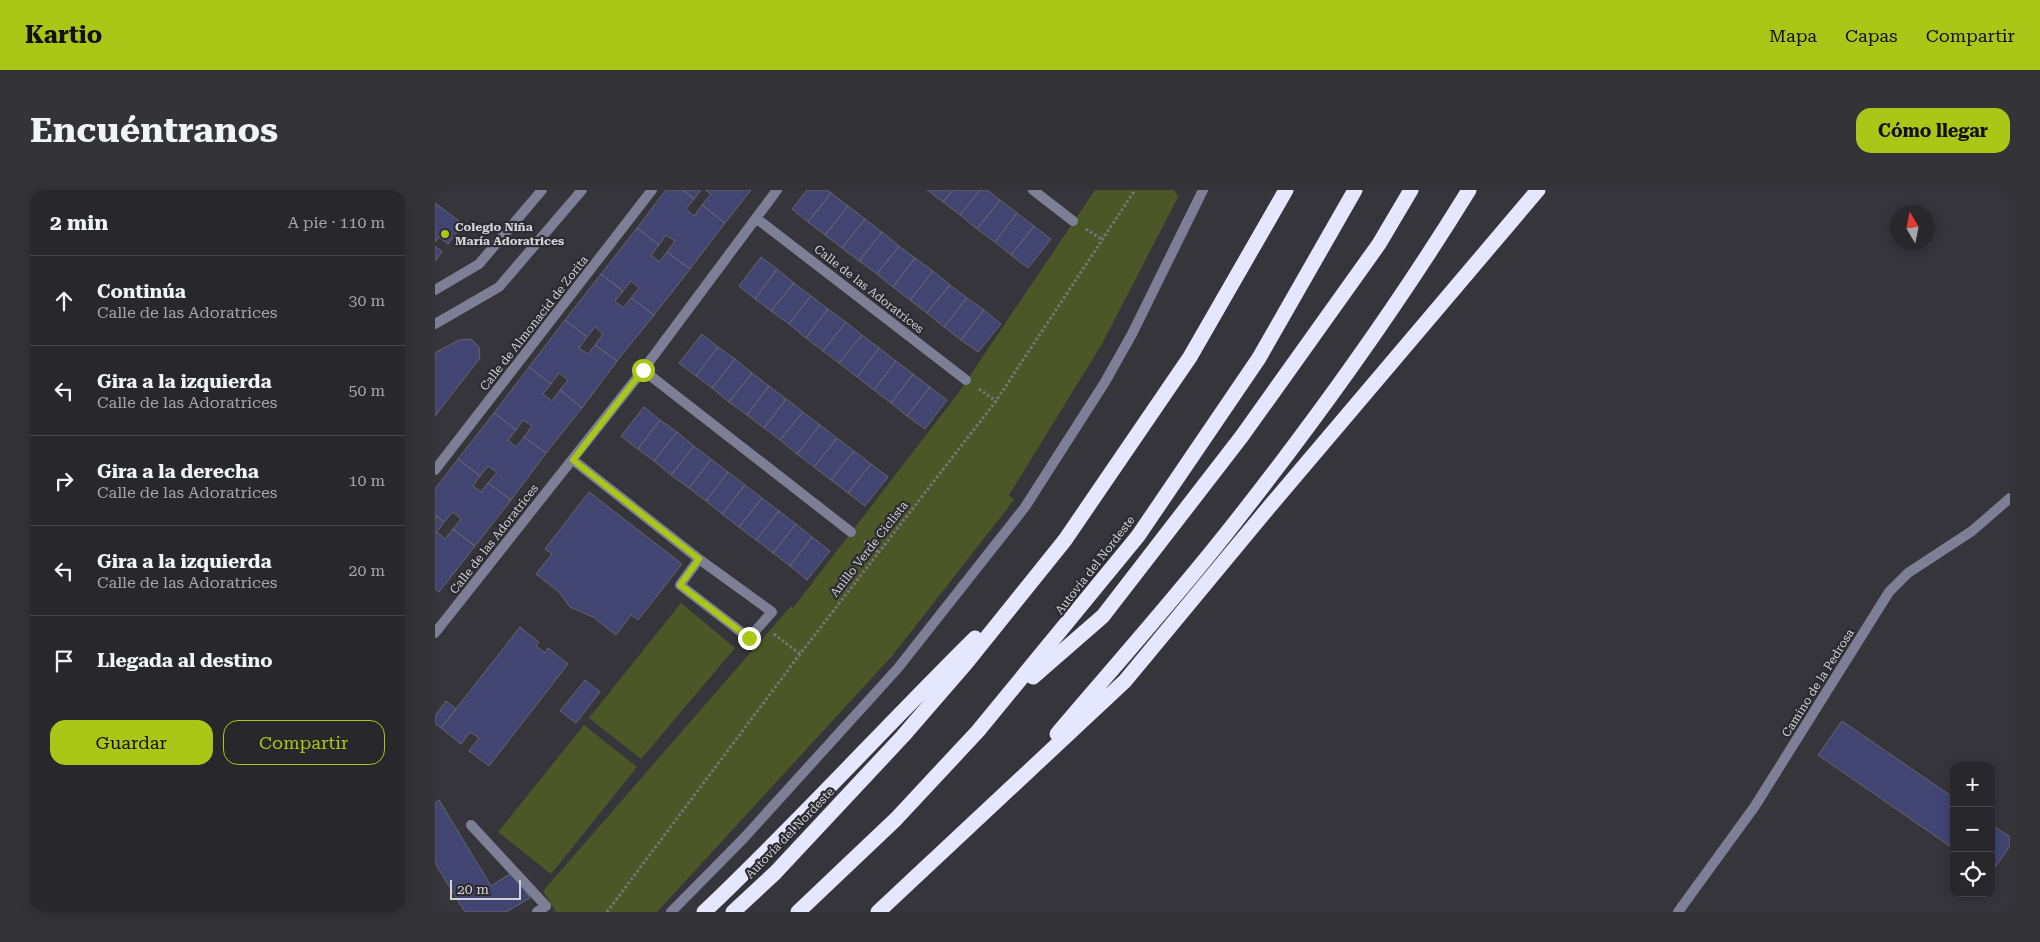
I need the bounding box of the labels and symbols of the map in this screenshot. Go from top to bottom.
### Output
north arrow [1890,205,1935,250]
place label: Colegio Niña María Adoratrices [455,220,564,248]
marker: Colegio Niña María Adoratrices [439,228,451,240]
street label: Calle de las Adoratrices [811,242,927,336]
street label: Calle de Almonacid de Zorita [477,252,591,393]
route start [632,359,655,382]
street label: Calle de las Adoratrices [447,481,541,597]
street label: Anillo Verde Ciclista [827,498,911,600]
street label: Autovía del Nordeste [1052,513,1138,617]
street label: Camino de la Pedrosa [1779,626,1857,740]
route end [738,627,761,650]
street label: Autovía del Nordeste [743,784,837,881]
scale bar [450,877,521,900]

